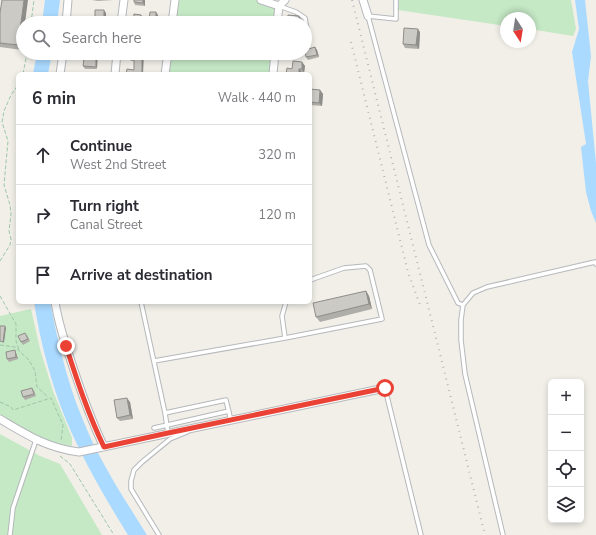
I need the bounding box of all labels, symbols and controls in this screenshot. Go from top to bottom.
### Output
north arrow [500,12,536,48]
search box [16,16,312,60]
icon: search [30,27,52,49]
text: Search here [62,28,142,48]
text: 6 min [32,87,76,110]
text: Walk · 440 m [218,89,296,107]
text: Continue [70,136,132,156]
icon: ahead [32,144,54,166]
text: 320 m [258,146,296,164]
text: West 2nd Street [70,156,166,174]
text: Turn right [70,196,139,216]
icon: right [32,204,54,226]
text: 120 m [258,206,296,224]
text: Canal Street [70,216,142,234]
icon: arrive [32,264,54,286]
text: Arrive at destination [70,265,213,285]
route end [57,337,75,355]
route start [376,379,394,397]
map controls [548,379,584,523]
button: + [548,379,584,415]
button: − [548,415,584,451]
button: locate [548,451,584,487]
button: layers [548,487,584,523]

